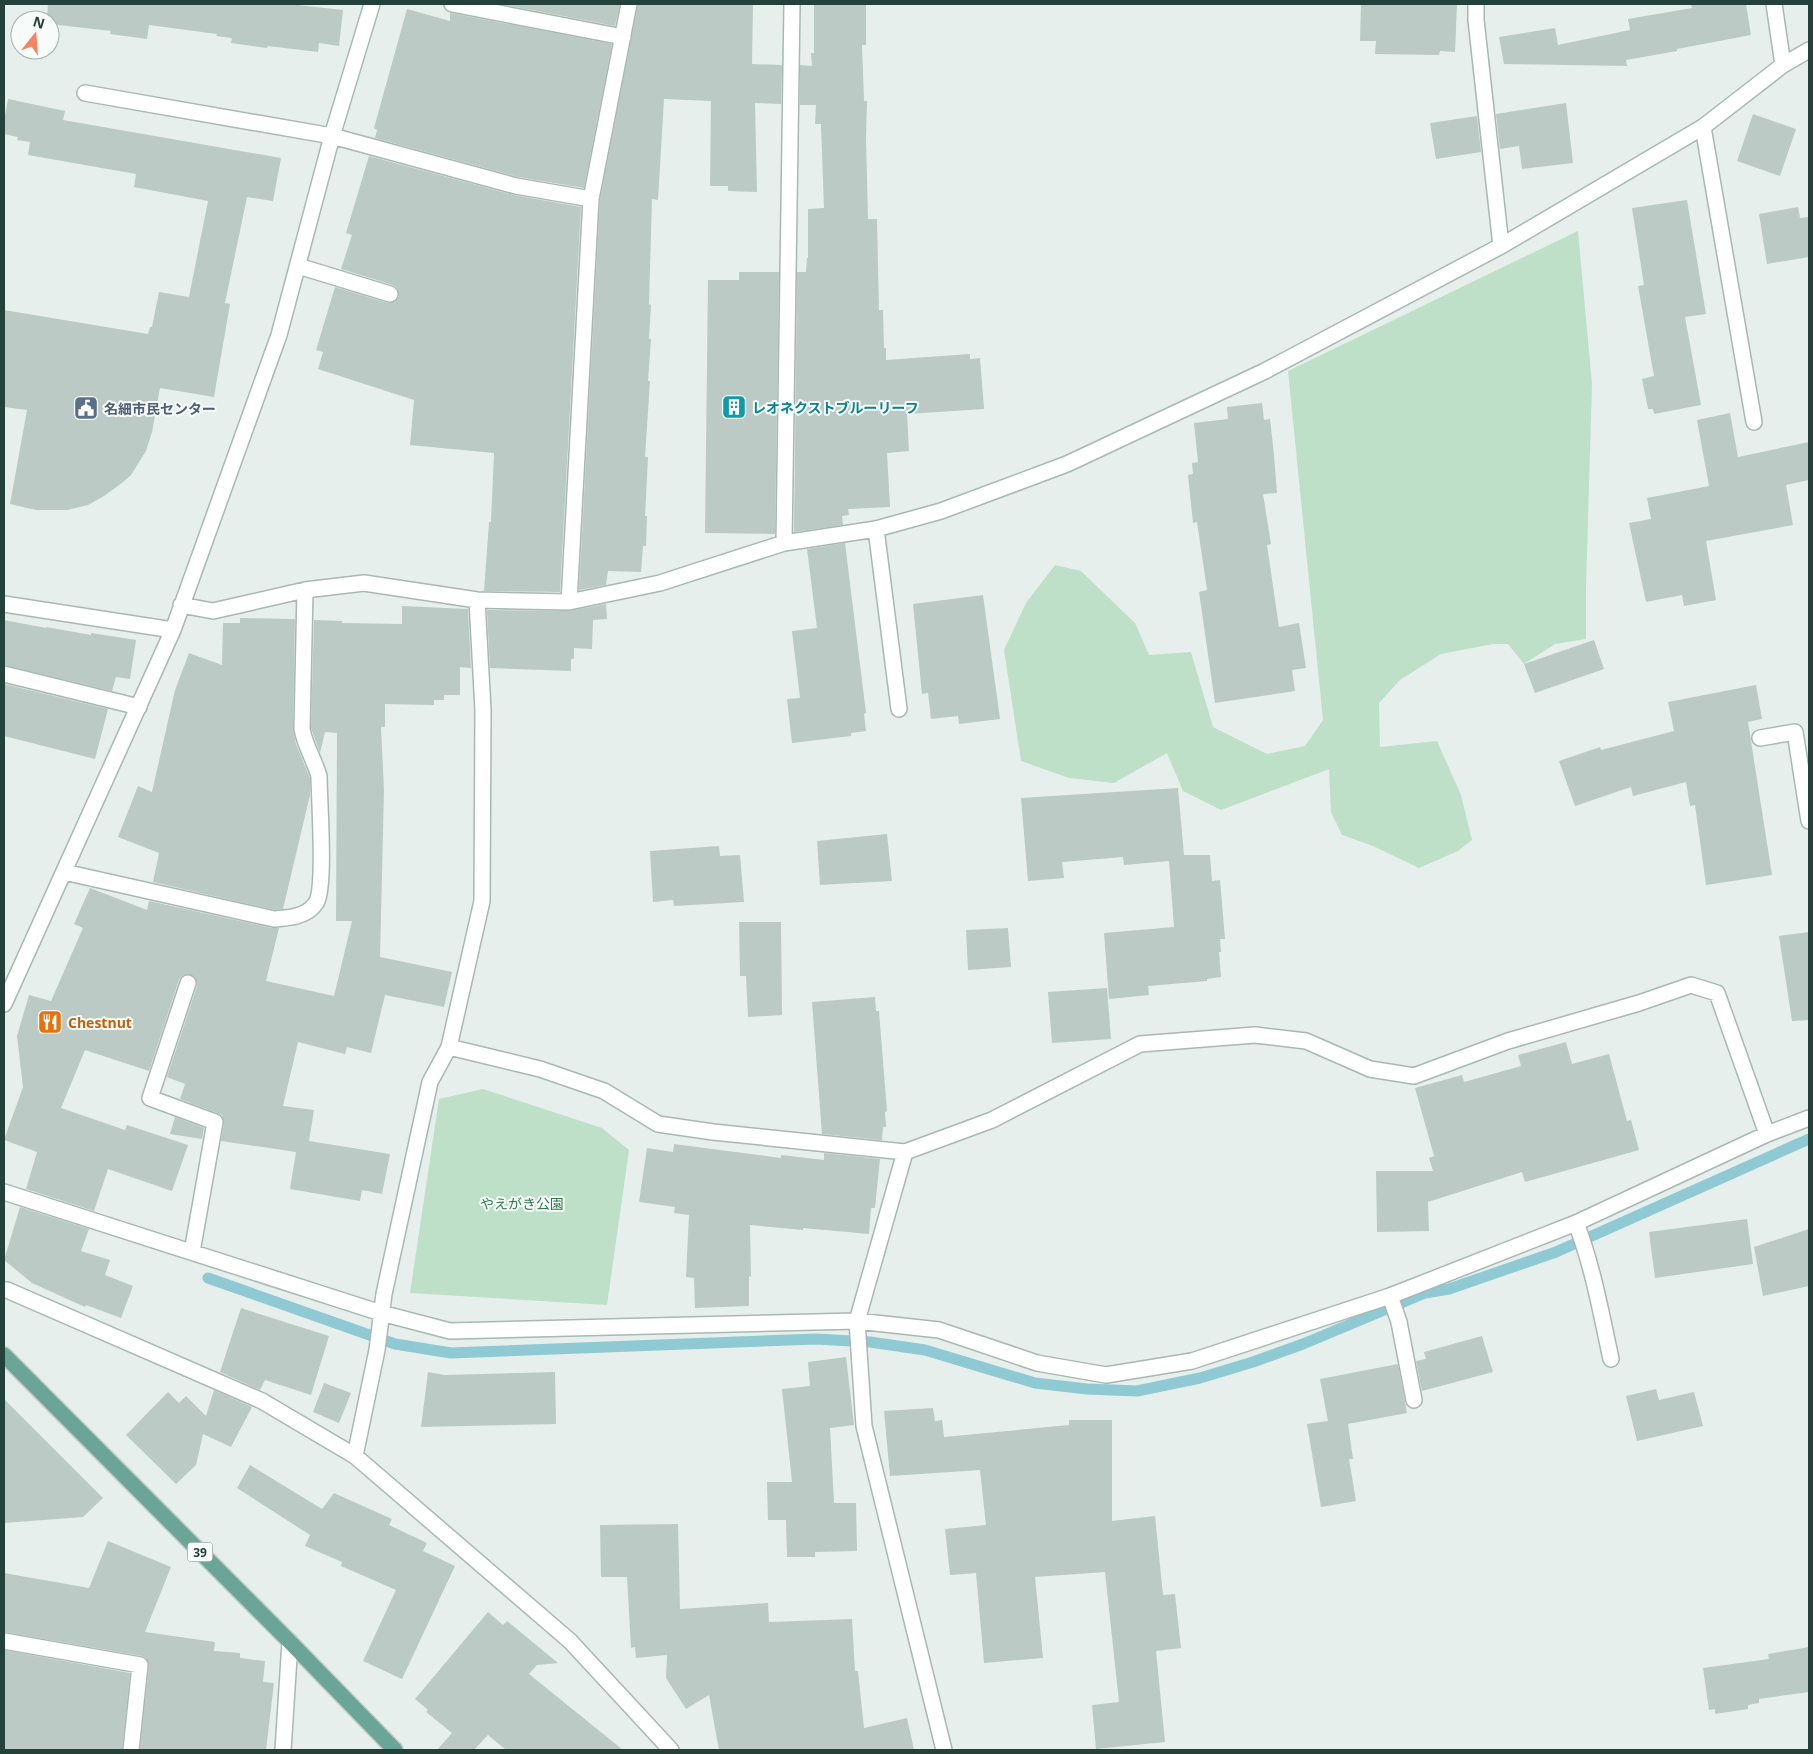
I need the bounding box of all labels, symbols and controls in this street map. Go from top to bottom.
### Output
north arrow [10,10,60,60]
text: N [31,11,47,33]
building icon: レオネクストブルーリーフ [721,394,747,420]
public building icon: 名細市民センター [73,395,99,421]
place label: レオネクストブルーリーフ [752,398,919,417]
place label: 名細市民センター [104,399,216,418]
restaurant icon: Chestnut [37,1009,63,1035]
place label: Chestnut [68,1013,132,1032]
park label: やえがき公園 [480,1194,564,1213]
road number: 39 [188,1542,212,1561]

